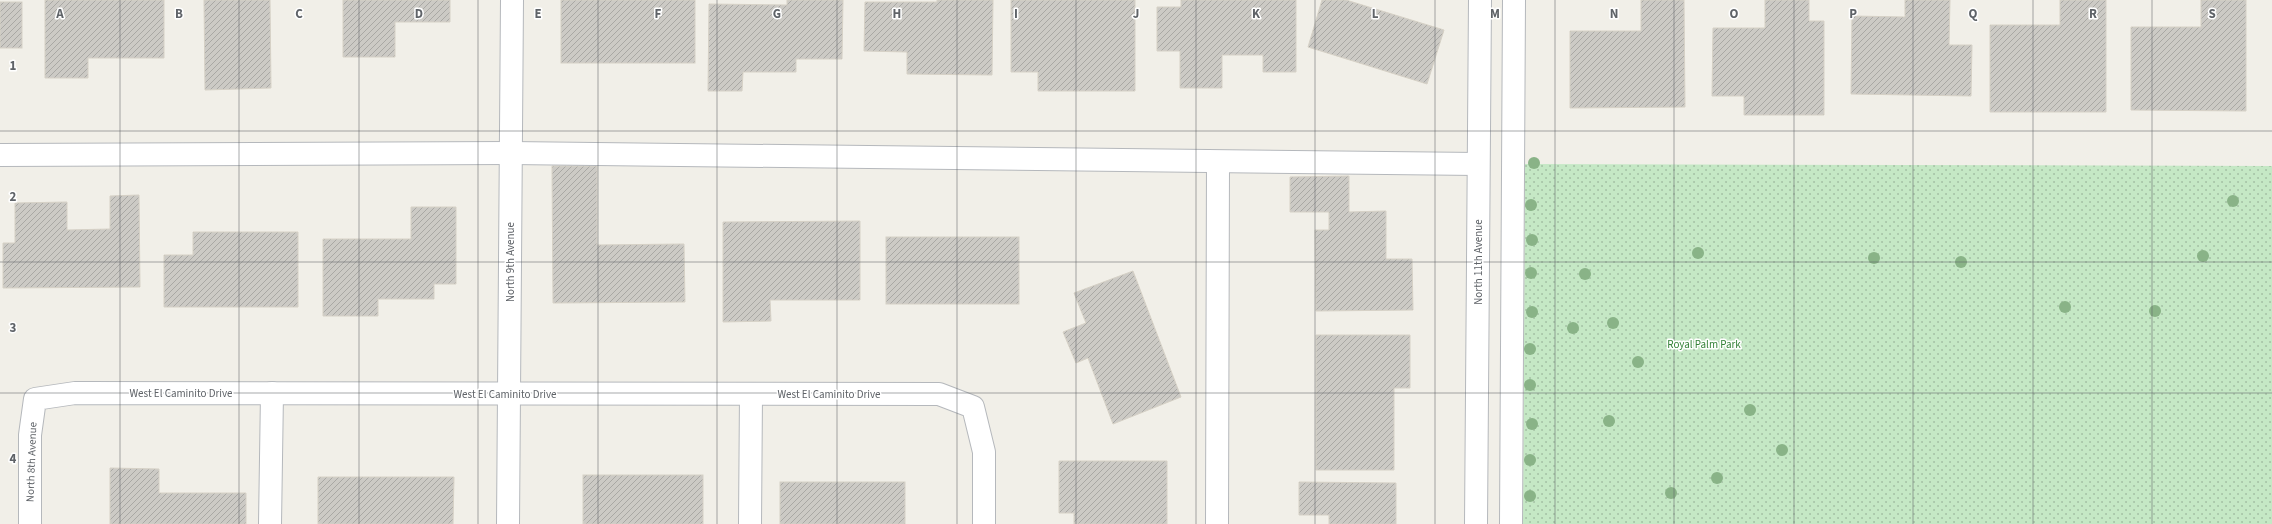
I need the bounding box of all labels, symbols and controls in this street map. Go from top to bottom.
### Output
text: A [55,5,64,23]
text: B [175,5,183,23]
text: C [295,5,303,23]
text: D [415,5,423,23]
text: E [534,5,542,23]
text: F [655,5,662,23]
text: G [773,5,781,23]
text: H [893,5,901,23]
text: I [1014,5,1018,23]
text: J [1133,5,1139,23]
text: K [1252,5,1261,23]
text: L [1372,5,1379,23]
text: M [1490,5,1500,23]
text: N [1610,5,1618,23]
text: O [1730,5,1739,23]
text: P [1849,5,1857,23]
text: Q [1969,5,1978,23]
text: R [2089,5,2097,23]
text: S [2208,5,2216,23]
text: 1 [10,57,17,75]
text: 2 [10,188,17,206]
street label: North 11th Avenue [1471,219,1486,305]
street label: North 9th Avenue [503,221,518,302]
text: 3 [10,319,17,337]
park label: Royal Palm Park [1667,337,1741,352]
street label: West El Caminito Drive [129,386,233,401]
street label: West El Caminito Drive [453,387,557,402]
street label: West El Caminito Drive [777,387,881,402]
street label: North 8th Avenue [23,421,40,502]
text: 4 [10,450,17,468]

